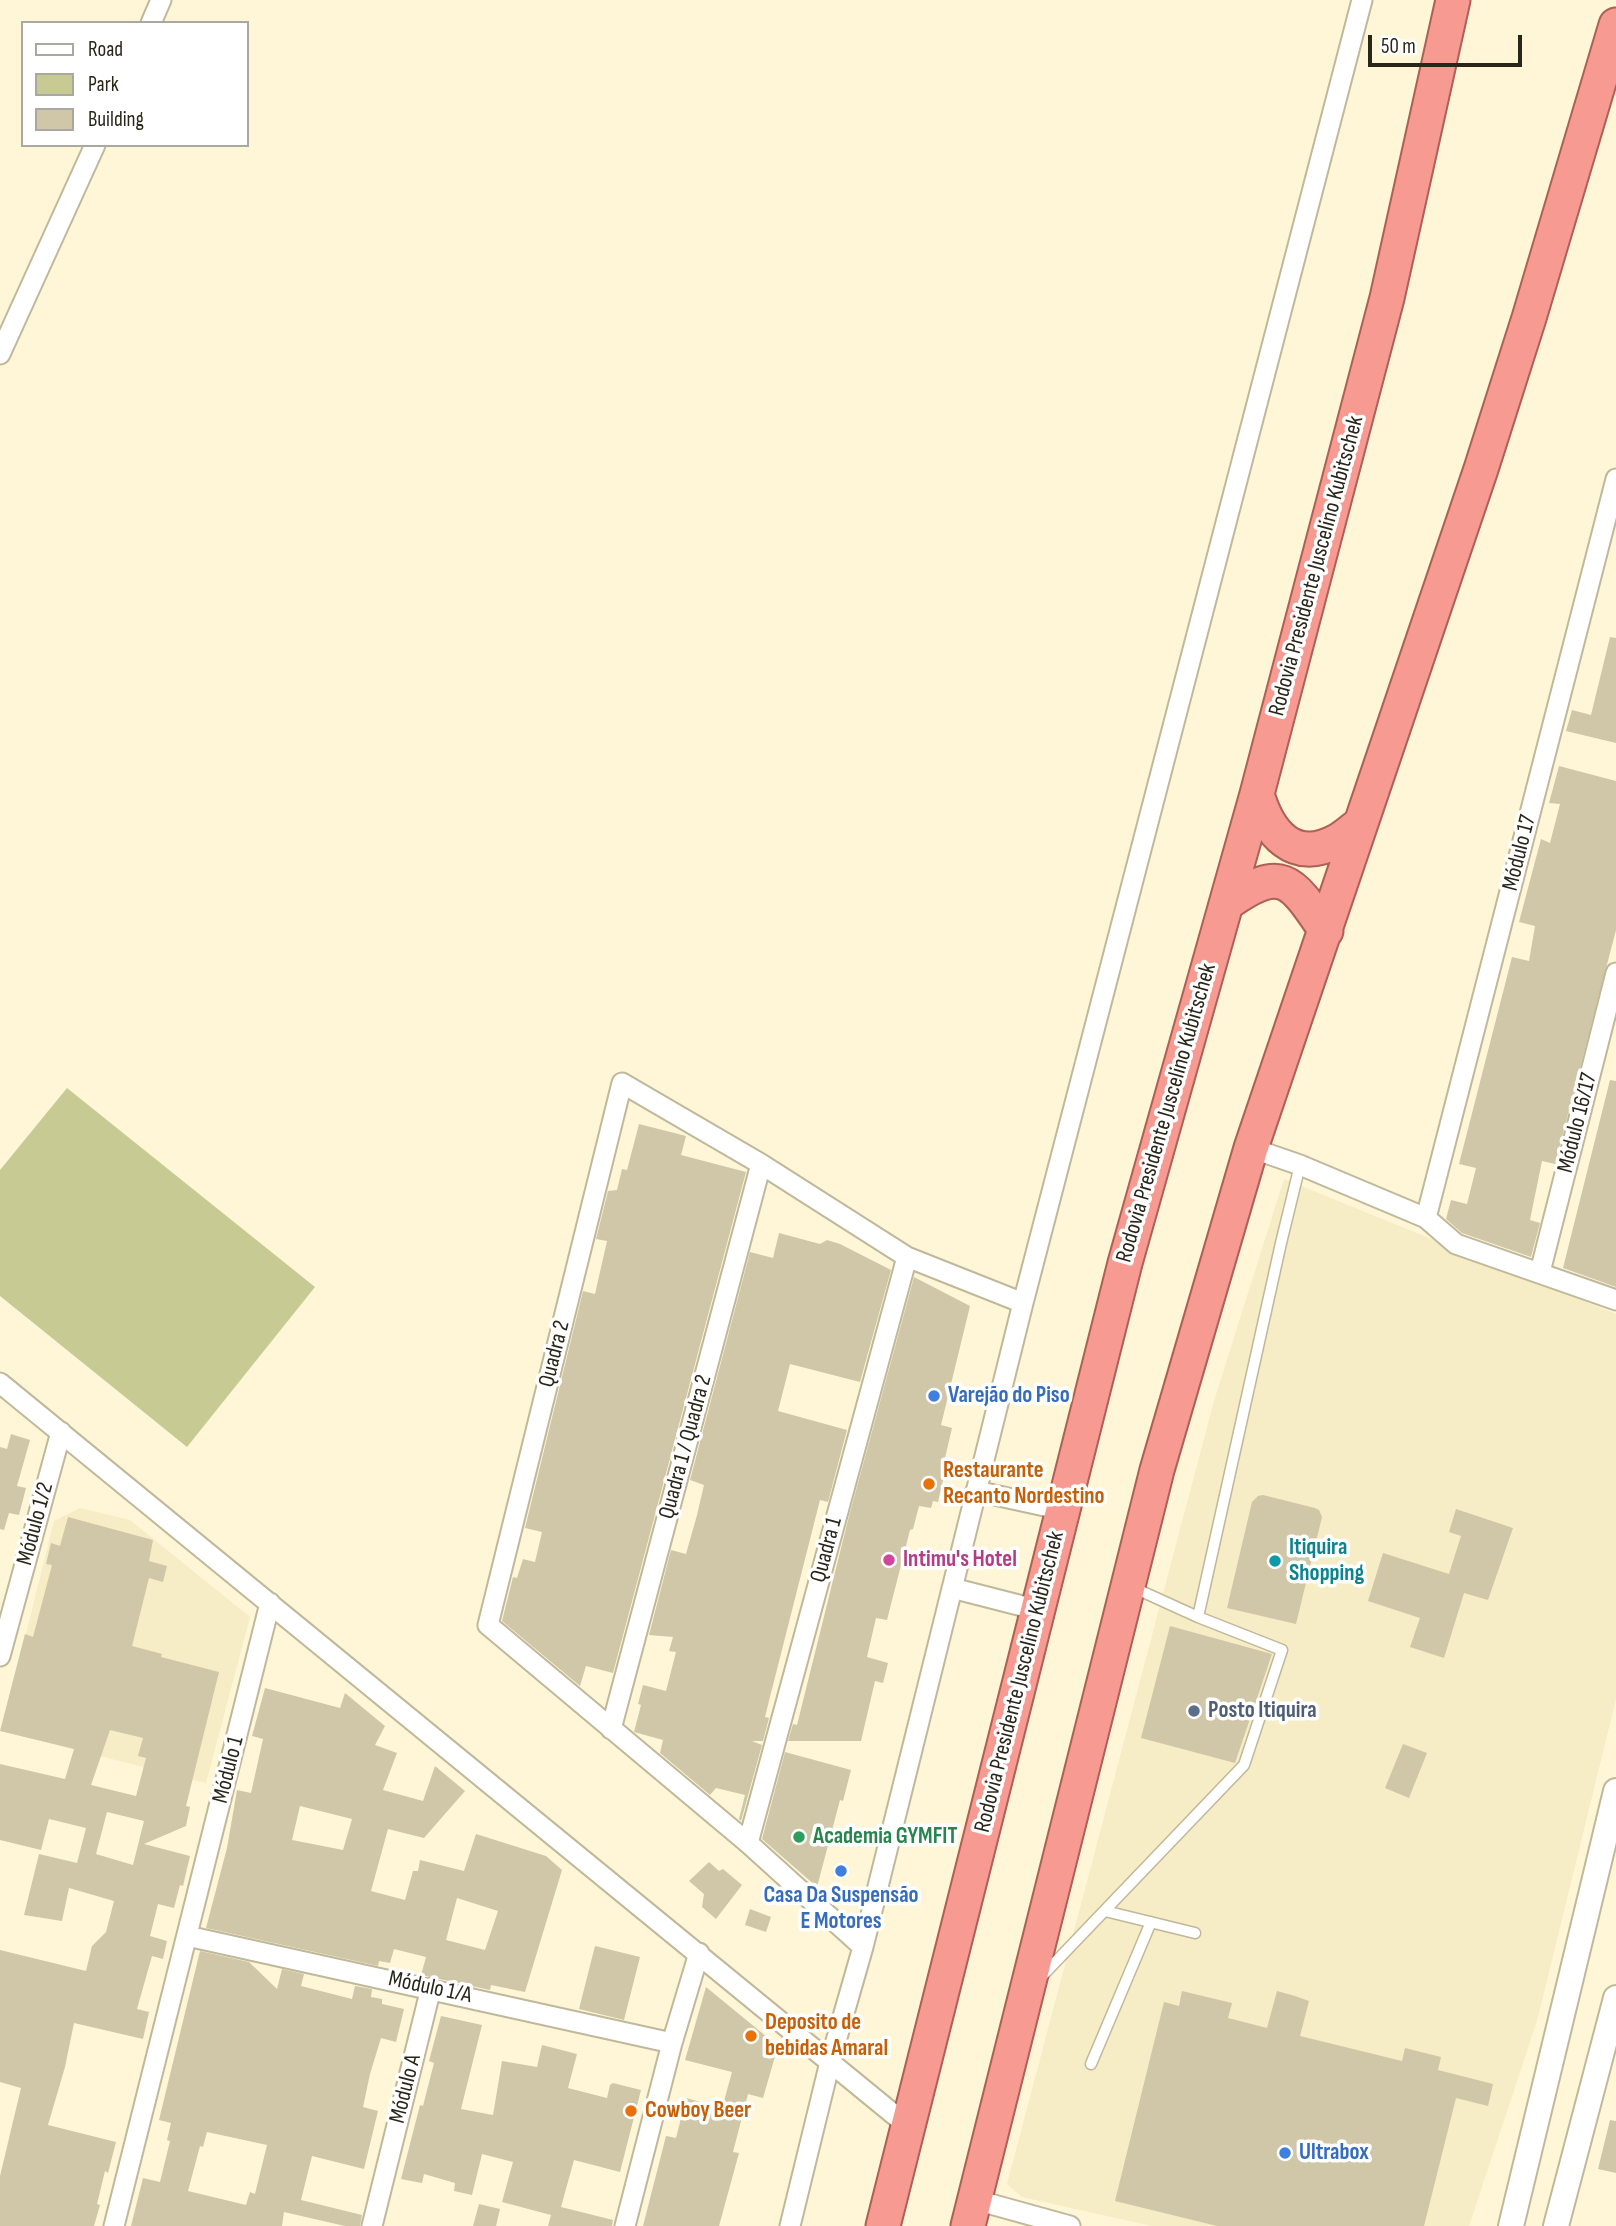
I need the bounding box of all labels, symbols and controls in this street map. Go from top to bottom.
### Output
legend [21,21,248,147]
scale bar [1371,21,1525,65]
text: 50 m [1381,34,1416,59]
text: Road [88,37,123,62]
text: Park [88,72,119,97]
text: Building [88,107,144,132]
street label: Rodovia Presidente Juscelino Kubitschek [1264,413,1370,719]
street label: Módulo 17 [1497,812,1543,894]
street label: Rodovia Presidente Juscelino Kubitschek [1111,960,1223,1266]
street label: Módulo 16/17 [1552,1070,1604,1176]
street label: Quadra 2 [533,1318,577,1390]
street label: Quadra 1 / Quadra 2 [654,1372,718,1522]
place label: Varejão do Piso [948,1382,1070,1410]
marker: Varejão do Piso [926,1388,942,1404]
place label: Restaurante Recanto Nordestino [943,1457,1105,1511]
marker: Restaurante Recanto Nordestino [921,1476,937,1492]
street label: Módulo 1/2 [12,1480,60,1568]
street label: Quadra 1 [805,1514,849,1586]
street label: Rodovia Presidente Juscelino Kubitschek [969,1528,1071,1836]
place label: Itiquira Shopping [1289,1534,1364,1588]
place label: Intimu's Hotel [903,1546,1017,1574]
marker: Intimu's Hotel [881,1552,897,1568]
marker: Itiquira Shopping [1267,1553,1283,1569]
place label: Posto Itiquira [1208,1697,1317,1725]
marker: Posto Itiquira [1186,1703,1202,1719]
street label: Módulo 1 [207,1734,251,1806]
place label: Academia GYMFIT [813,1823,957,1851]
marker: Academia GYMFIT [791,1829,807,1845]
marker: Casa Da Suspensão E Motores [833,1863,849,1879]
place label: Casa Da Suspensão E Motores [763,1882,919,1936]
street label: Módulo 1/A [386,1966,474,2010]
place label: Deposito de bebidas Amaral [765,2009,888,2063]
marker: Deposito de bebidas Amaral [743,2028,759,2044]
street label: Módulo A [384,2052,428,2126]
place label: Cowboy Beer [645,2097,751,2125]
marker: Cowboy Beer [623,2103,639,2119]
place label: Ultrabox [1299,2139,1369,2167]
marker: Ultrabox [1277,2145,1293,2161]

